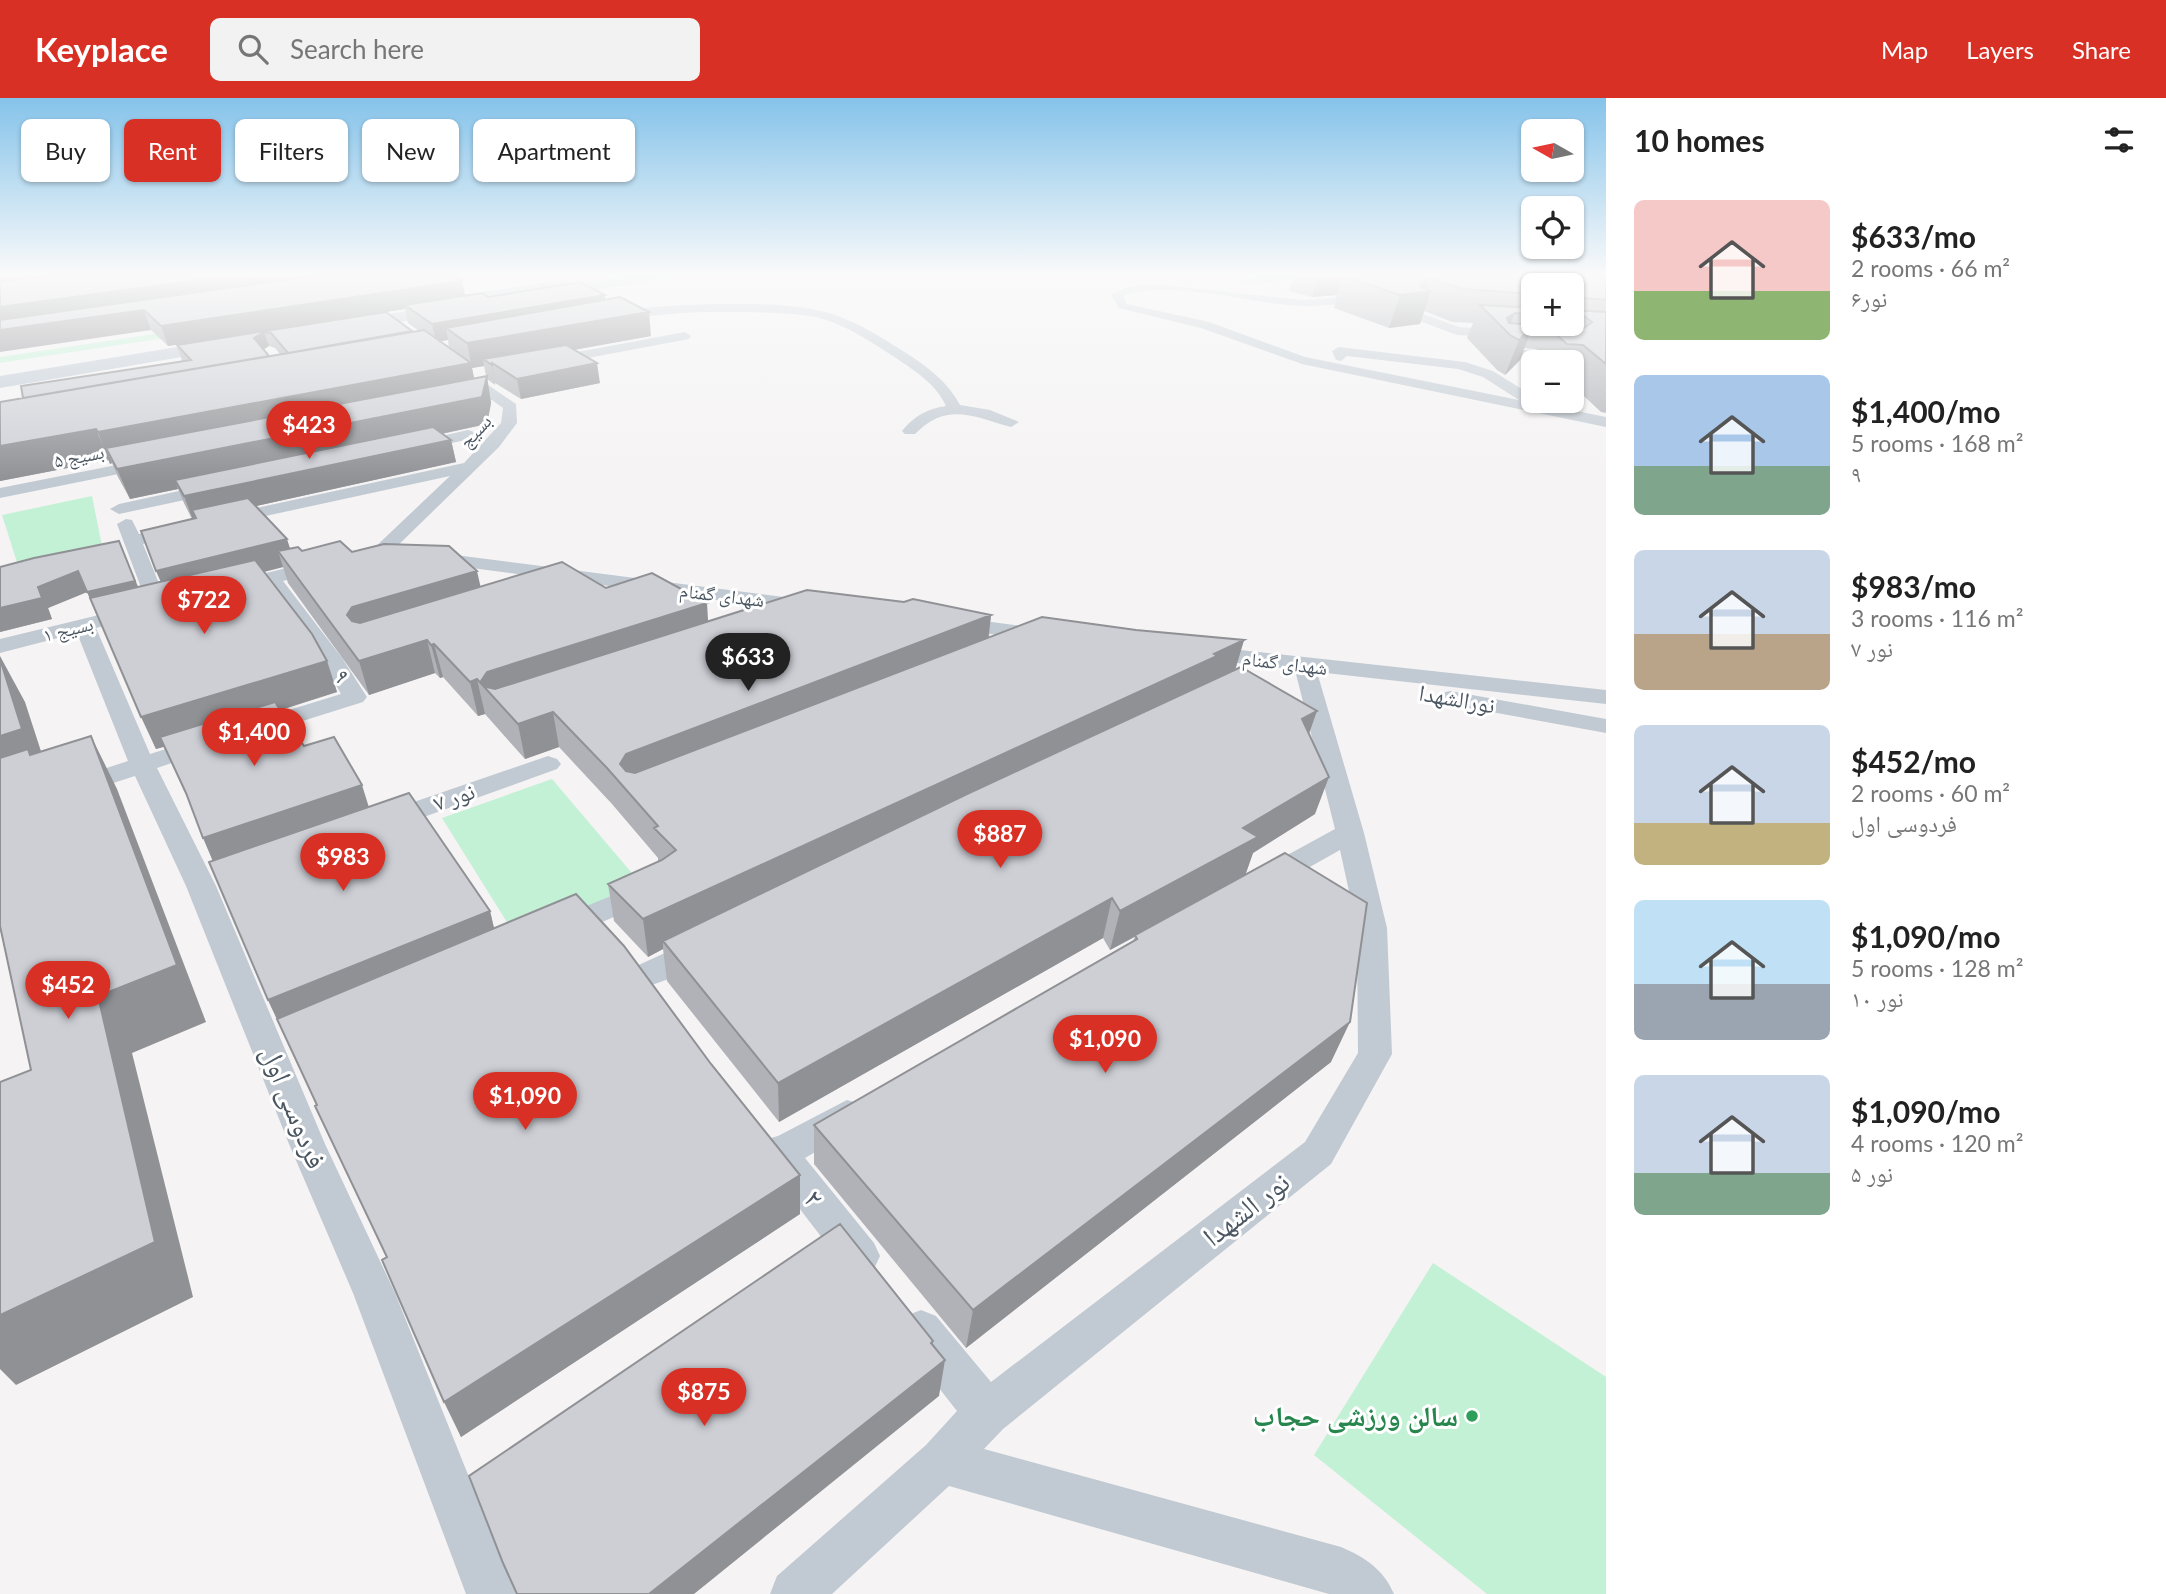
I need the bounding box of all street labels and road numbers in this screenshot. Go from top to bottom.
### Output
street label: بسیج [453,409,497,454]
street label: بسیج ۵ [52,439,106,474]
street label: شهدای گمنام [678,578,766,614]
street label: بسیج ۱ [40,611,96,648]
street label: شهدای گمنام [1241,646,1329,682]
street label: ۹ [328,664,358,687]
street label: نورالشهدا [1417,678,1497,718]
street label: نور ۷ [429,776,478,816]
street label: فردوسی اول [253,1040,335,1174]
street label: نور الشهدا [1195,1164,1295,1253]
street label: ۲ [798,1182,832,1213]

